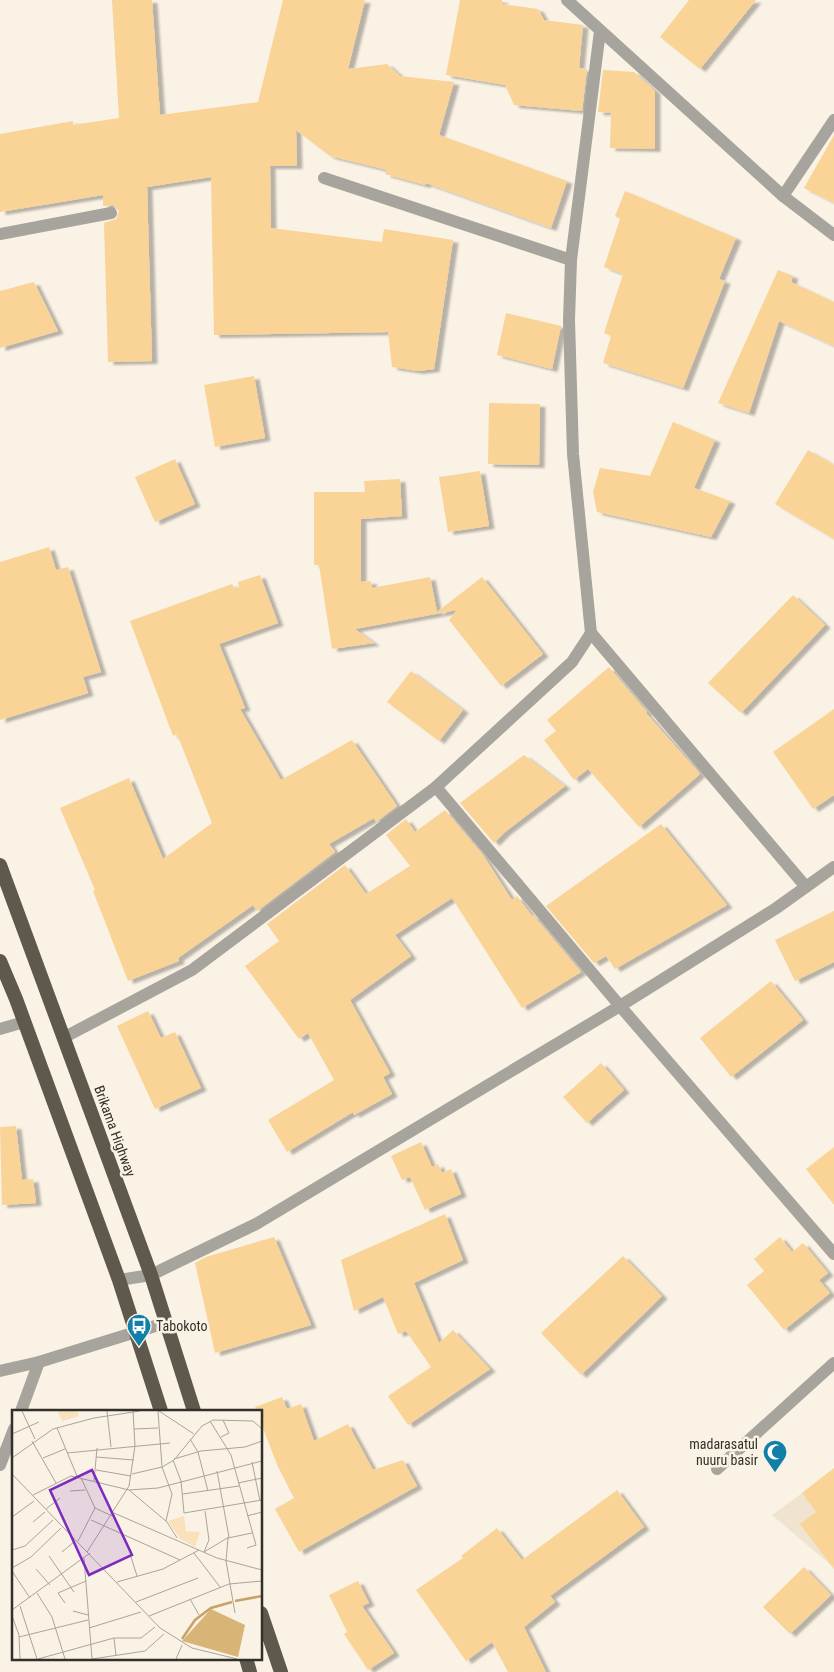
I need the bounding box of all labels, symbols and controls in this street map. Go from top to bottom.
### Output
street label: Brikama Highway [91,1083,139,1179]
bus stop icon: Tabokoto [126,1313,152,1347]
place label: Tabokoto [156,1318,208,1334]
inset map [12,1410,262,1660]
place label: madarasatul nuuru basir [689,1436,758,1468]
mosque icon: madarasatul nuuru basir [762,1439,788,1473]

